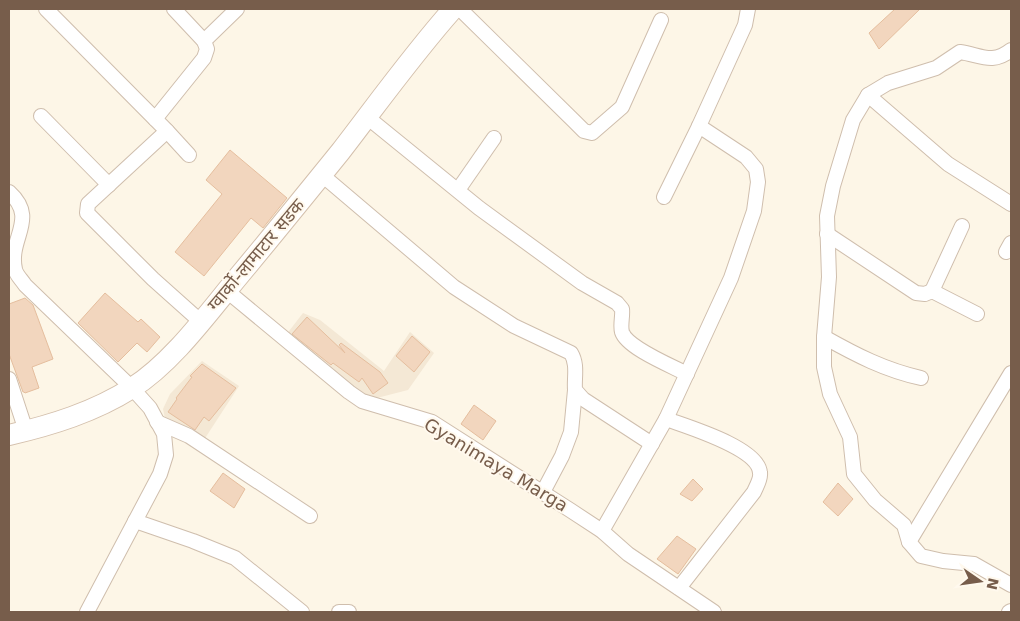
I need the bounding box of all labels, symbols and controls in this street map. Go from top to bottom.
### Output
street label: ग्वार्को-लामाटार सडक [203,194,309,315]
street label: Gyanimaya Marga [421,413,572,516]
north arrow [955,556,1005,606]
text: N [984,576,1002,591]

